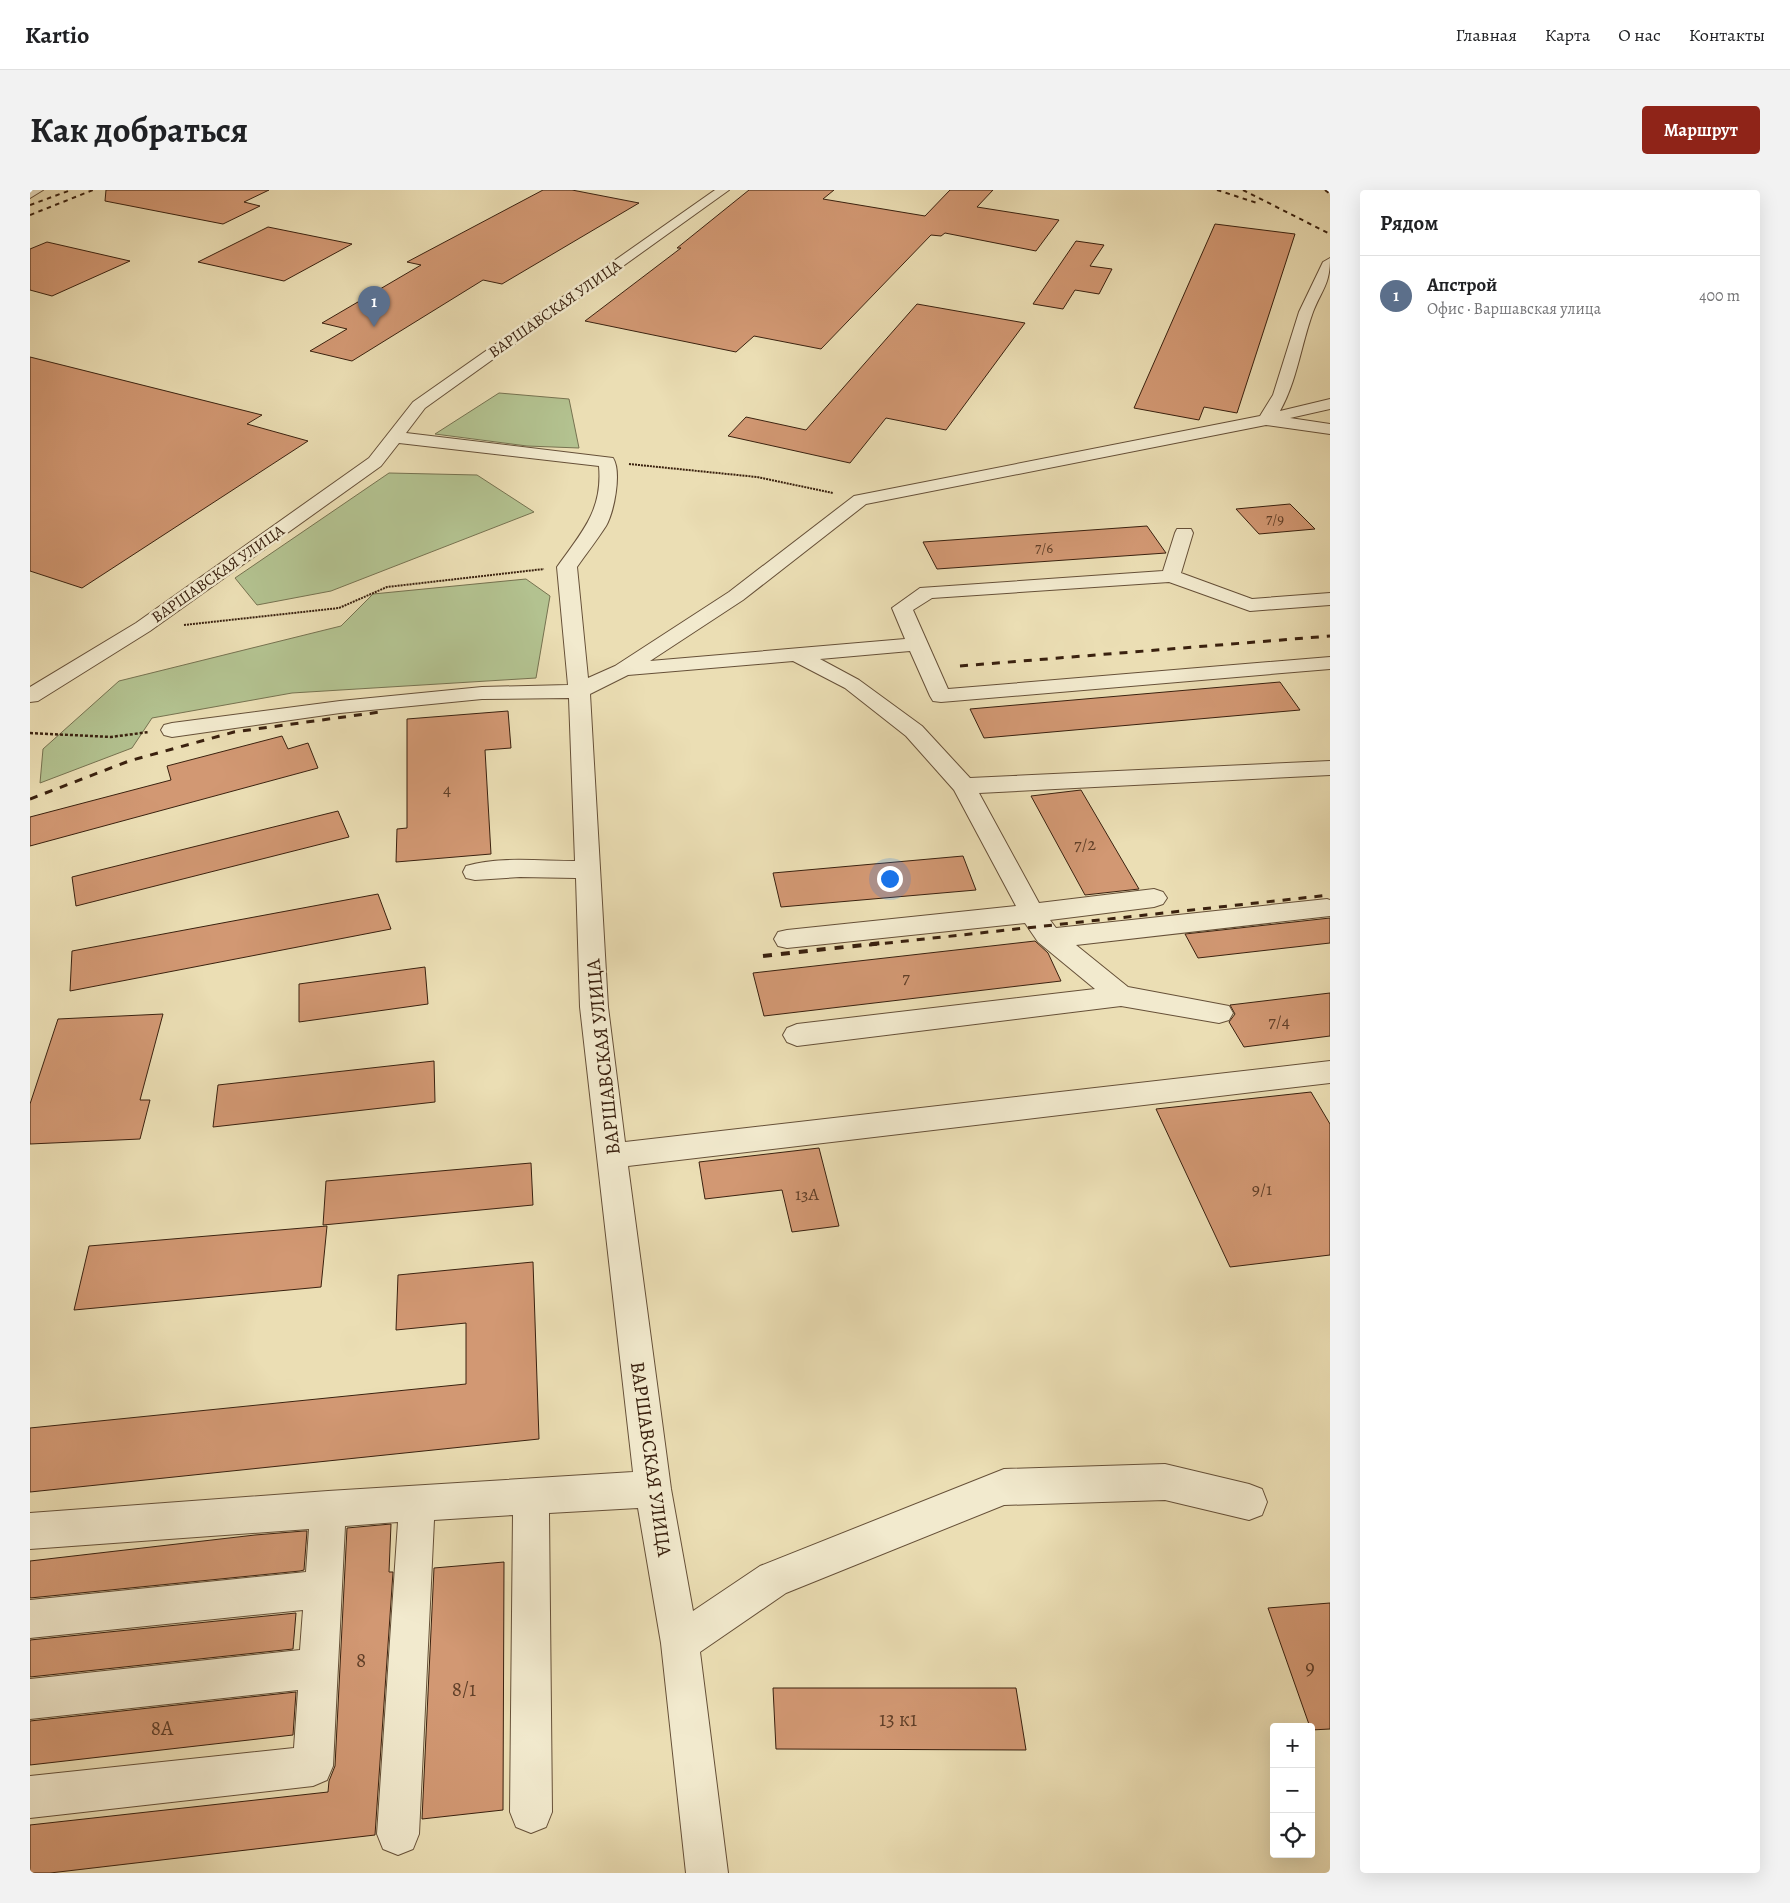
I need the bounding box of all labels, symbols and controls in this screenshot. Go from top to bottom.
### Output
text: Kartio [25,19,89,51]
text: Главная [1456,23,1517,47]
text: Карта [1545,23,1590,47]
text: О нас [1618,23,1661,47]
text: Контакты [1689,23,1765,47]
text: Как добраться [30,106,248,154]
button: Маршрут [1642,106,1760,154]
text: Рядом [1380,209,1438,237]
street label: ВАРШАВСКАЯ УЛИЦА [484,254,626,363]
text: Апстрой [1427,272,1497,298]
text: 1 [1393,285,1399,307]
text: 400 m [1699,285,1740,307]
pin: 1 [358,286,390,327]
text: Офис · Варшавская улица [1427,298,1601,320]
house number: 7/9 [1266,509,1284,529]
street label: ВАРШАВСКАЯ УЛИЦА [147,519,289,628]
house number: 7/6 [1035,538,1053,558]
house number: 4 [443,777,451,801]
house number: 7/2 [1074,832,1096,856]
your location [877,866,903,892]
street label: ВАРШАВСКАЯ УЛИЦА [579,957,627,1156]
house number: 7 [902,965,910,989]
house number: 7/4 [1268,1009,1290,1033]
house number: 9/1 [1252,1177,1272,1201]
house number: 13А [795,1182,820,1206]
street label: ВАРШАВСКАЯ УЛИЦА [624,1360,678,1559]
house number: 8 [356,1646,366,1674]
house number: 9 [1305,1653,1315,1681]
house number: 8/1 [452,1675,476,1703]
house number: 13 к1 [879,1705,917,1733]
house number: 8А [151,1714,174,1742]
map controls [1270,1723,1315,1858]
button: + [1270,1723,1315,1768]
button: − [1270,1768,1315,1813]
button: locate [1270,1813,1315,1858]

